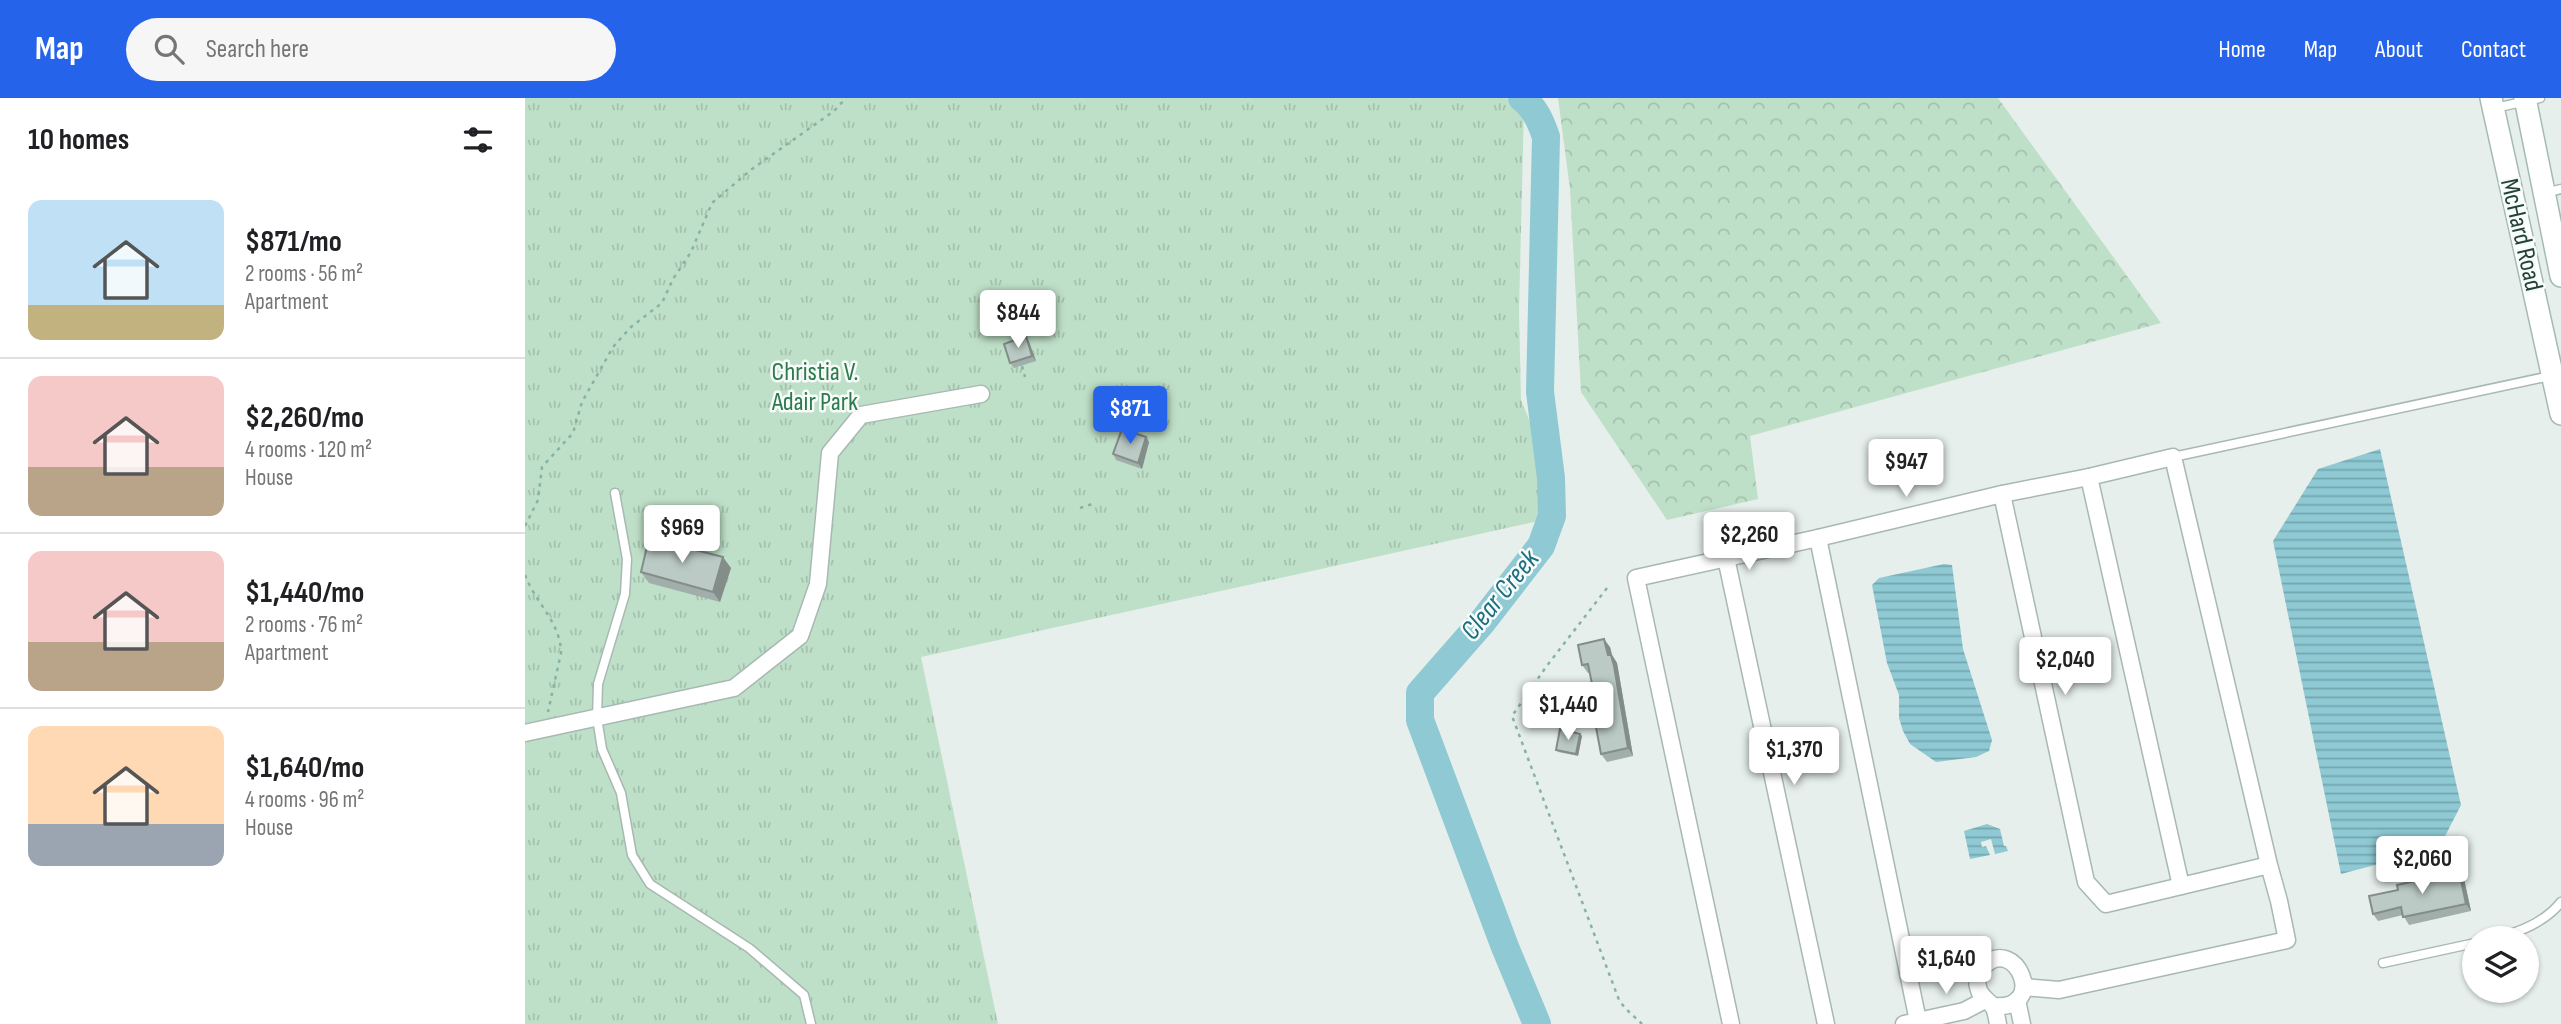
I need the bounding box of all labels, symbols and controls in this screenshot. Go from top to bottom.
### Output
search box [126,18,616,81]
text: Map [35,29,84,69]
icon: search [150,30,188,68]
text: Search here [206,34,309,65]
text: Home [2218,35,2266,64]
text: Map [2304,35,2337,64]
text: About [2375,35,2423,64]
text: Contact [2461,35,2526,64]
icon: filters [459,121,497,159]
text: 10 homes [28,122,129,158]
street label: McHard Road [2493,176,2549,294]
text: $871/mo [245,224,342,260]
icon: home [84,228,168,312]
text: 2 rooms · 56 m² [245,260,363,288]
text: Apartment [245,288,329,316]
pin: $844 [977,290,1059,350]
text: $844 [996,299,1040,327]
park label: Christia V. Adair Park [771,357,858,418]
pin: $871 [1089,386,1171,446]
text: $871 [1109,395,1151,423]
text: $2,260/mo [245,400,364,436]
icon: home [84,404,168,488]
text: 4 rooms · 120 m² [245,436,372,464]
pin: $947 [1865,440,1947,499]
text: $947 [1884,448,1928,476]
text: House [245,464,293,492]
pin: $969 [641,505,723,565]
pin: $2,260 [1692,512,1806,572]
text: $969 [660,514,704,542]
text: $2,260 [1719,521,1779,549]
water label: Clear Creek [1454,542,1547,647]
text: $1,440/mo [245,575,364,611]
icon: home [84,579,168,663]
text: 2 rooms · 76 m² [245,611,363,639]
pin: $2,040 [2008,638,2122,697]
text: Apartment [245,639,329,667]
text: $2,040 [2035,646,2095,674]
pin: $1,440 [1511,682,1625,742]
text: $1,440 [1538,691,1598,719]
pin: $1,370 [1737,728,1851,787]
text: $1,370 [1765,736,1823,764]
text: $1,640/mo [245,750,364,786]
icon: home [84,754,168,838]
text: 4 rooms · 96 m² [245,786,364,814]
text: House [245,814,293,842]
pin: $2,060 [2365,836,2479,896]
text: $2,060 [2392,845,2452,873]
map controls [2462,926,2539,1003]
button: layers [2462,926,2539,1003]
pin: $1,640 [1889,936,2003,996]
text: $1,640 [1916,945,1976,973]

